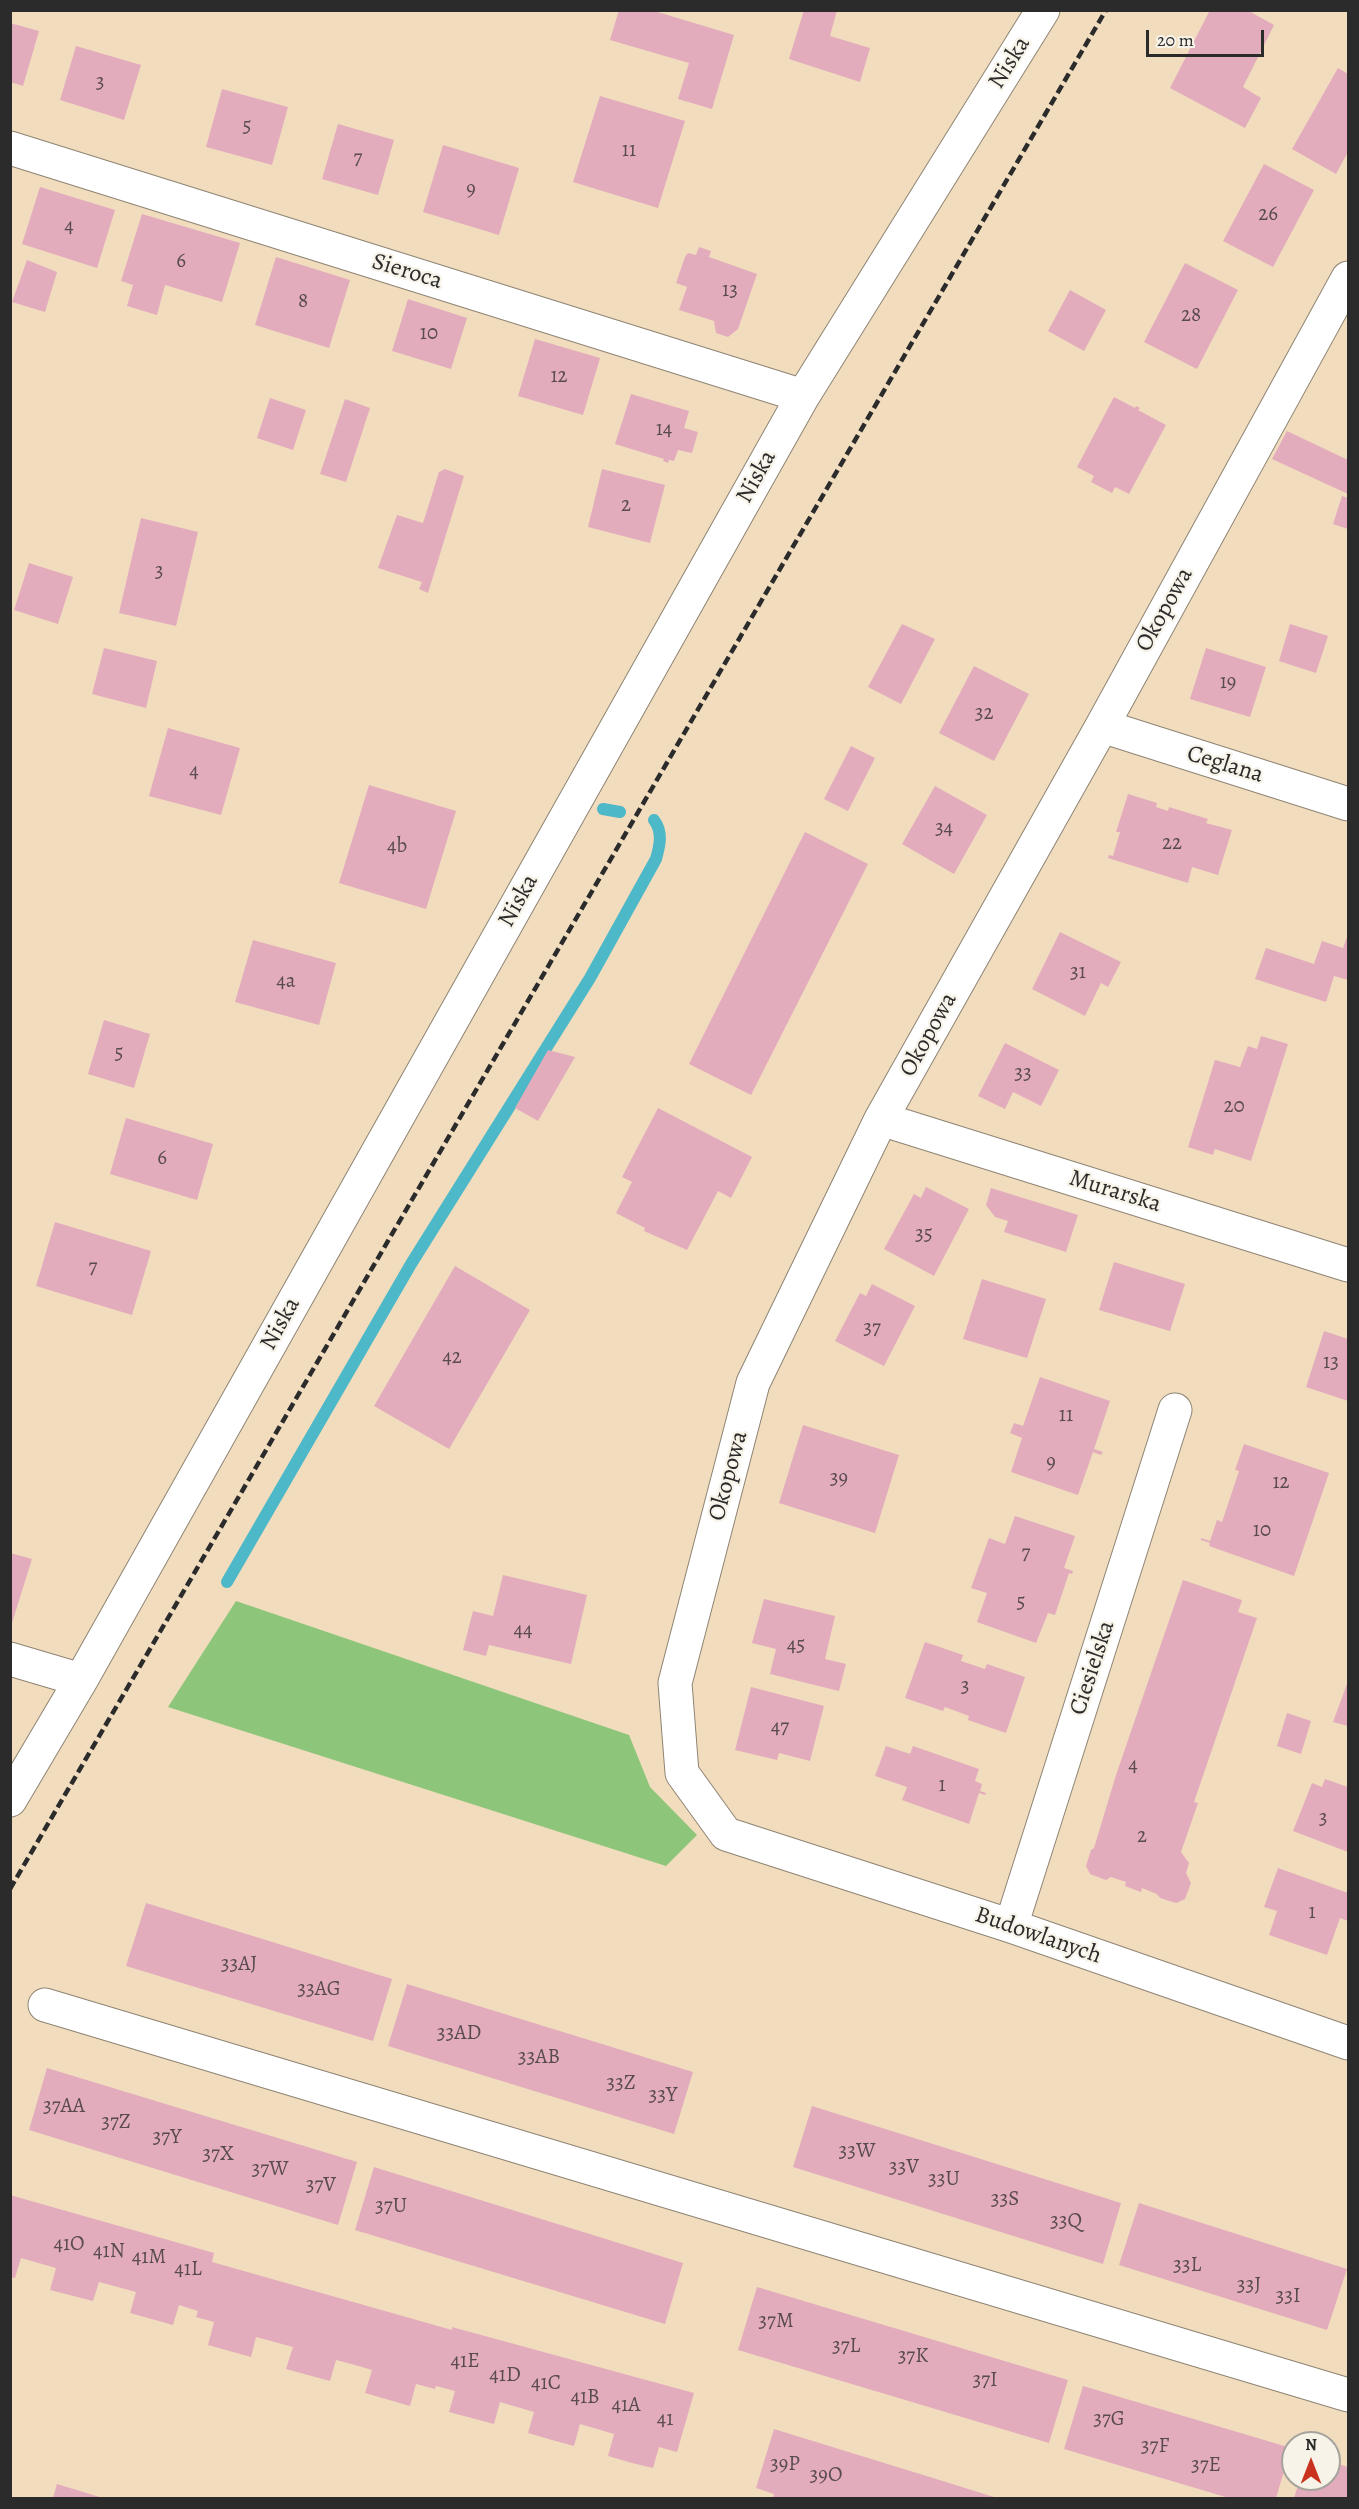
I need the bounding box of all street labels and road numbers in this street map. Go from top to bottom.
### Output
street label: Niska [983,32,1037,94]
street label: Sieroca [368,248,446,296]
street label: Niska [731,446,783,508]
street label: Okopowa [1130,563,1200,657]
street label: Ceglana [1183,740,1267,790]
street label: Niska [493,870,545,932]
street label: Okopowa [894,988,964,1082]
street label: Murarska [1066,1164,1164,1220]
street label: Niska [255,1293,307,1355]
street label: Okopowa [703,1428,755,1524]
street label: Ciesielska [1064,1617,1122,1719]
street label: Budowlanych [971,1901,1105,1971]

